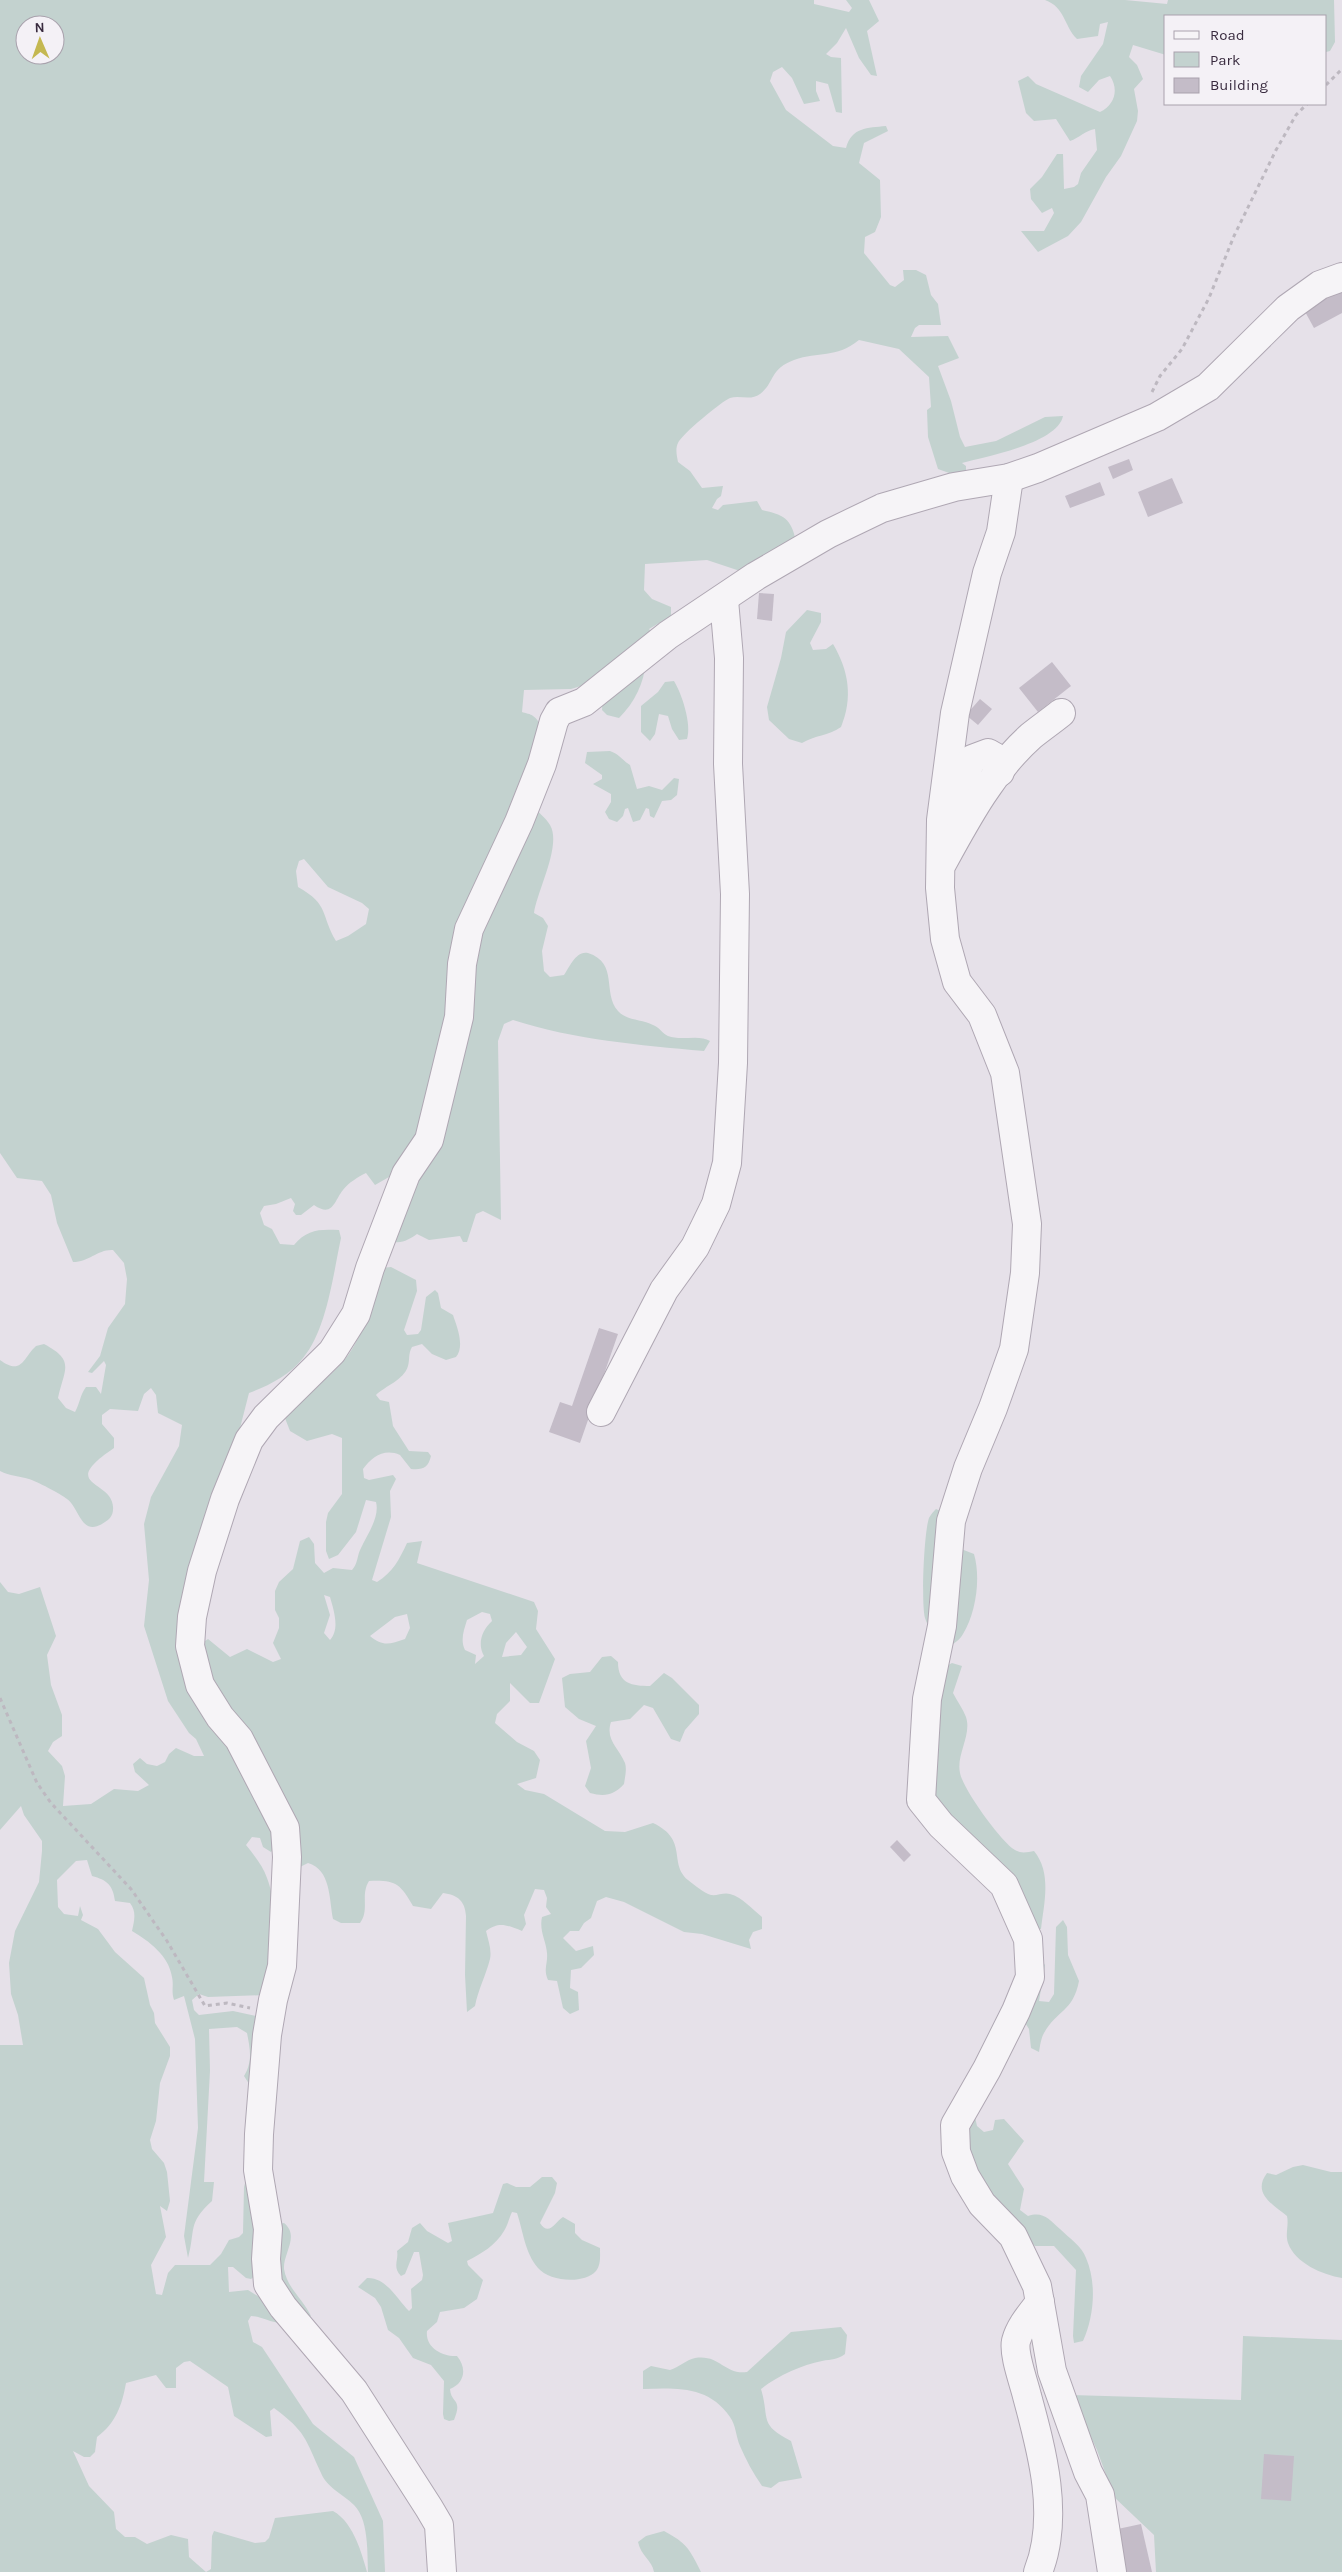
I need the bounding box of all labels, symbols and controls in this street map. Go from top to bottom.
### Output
north arrow [15,15,65,65]
legend [1164,15,1327,105]
text: N [34,19,45,36]
text: Road [1210,26,1245,44]
text: Park [1210,51,1240,69]
text: Building [1210,76,1268,94]

